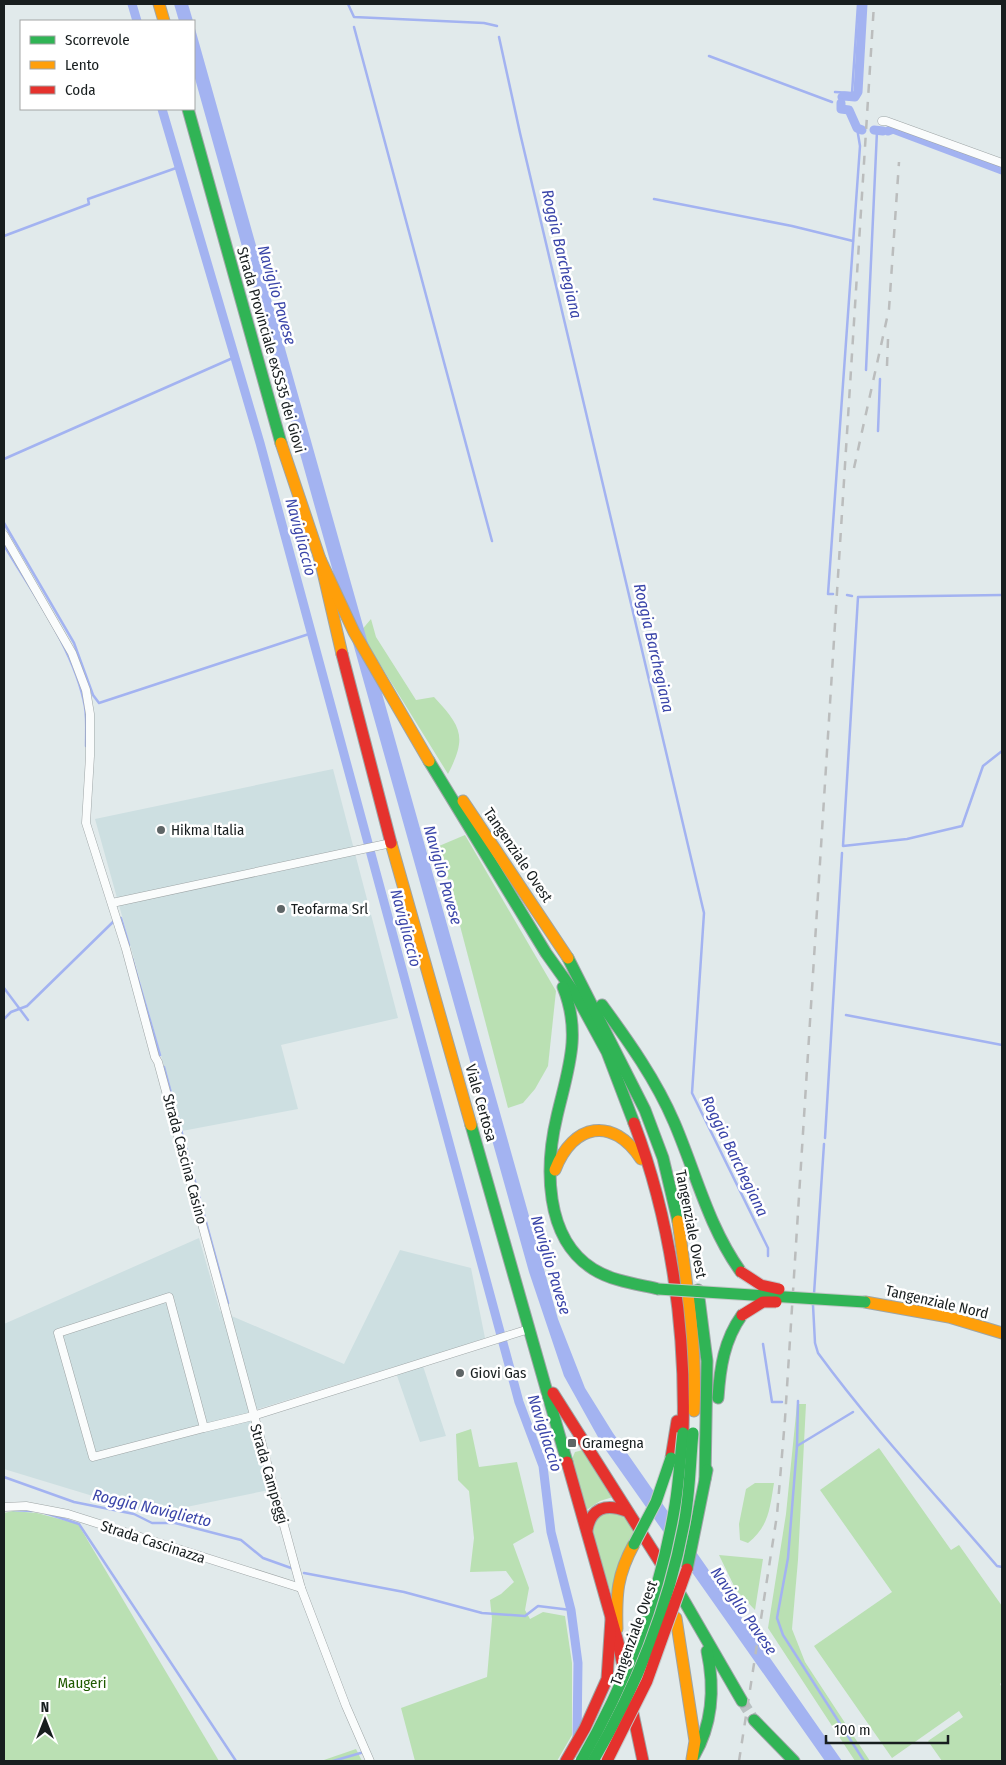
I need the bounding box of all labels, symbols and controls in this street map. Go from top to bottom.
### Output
legend [20,20,195,110]
text: Scorrevole [65,31,130,49]
text: Lento [65,56,99,74]
text: Coda [65,81,96,99]
water label: Roggia Barchegiana [538,188,586,320]
water label: Naviglio Pavese [254,243,300,347]
street label: Strada Provinciale exSS35 dei Giovi [233,245,309,455]
water label: Navigliaccio [281,496,321,578]
water label: Roggia Barchegiana [630,582,678,714]
street label: Tangenziale Ovest [480,804,556,906]
place label: Hikma Italia [171,821,244,839]
water label: Naviglio Pavese [420,823,466,927]
marker: Hikma Italia [155,824,167,836]
water label: Navigliaccio [386,887,426,969]
place label: Teofarma Srl [291,900,368,918]
marker: Teofarma Srl [275,903,287,915]
street label: Viale Certosa [461,1062,501,1144]
street label: Strada Cascina Casino [159,1092,211,1226]
water label: Roggia Barchegiana [698,1093,772,1219]
street label: Tangenziale Ovest [672,1168,710,1280]
water label: Naviglio Pavese [527,1213,575,1317]
street label: Tangenziale Nord [884,1281,990,1323]
place label: Giovi Gas [470,1364,526,1382]
marker: Giovi Gas [454,1367,466,1379]
water label: Navigliaccio [524,1392,566,1474]
street label: Strada Campeggi [246,1422,292,1526]
place label: Gramegna [582,1434,644,1452]
marker: Gramegna [566,1437,578,1449]
water label: Roggia Naviglietto [91,1485,213,1531]
street label: Strada Cascinazza [98,1517,208,1567]
water label: Naviglio Pavese [707,1563,781,1659]
street label: Tangenziale Ovest [607,1578,661,1688]
park label: Maugeri [57,1674,107,1692]
north arrow [20,1695,70,1745]
text: N [41,1699,49,1716]
scale bar [826,1712,948,1744]
text: 100 m [834,1721,871,1739]

